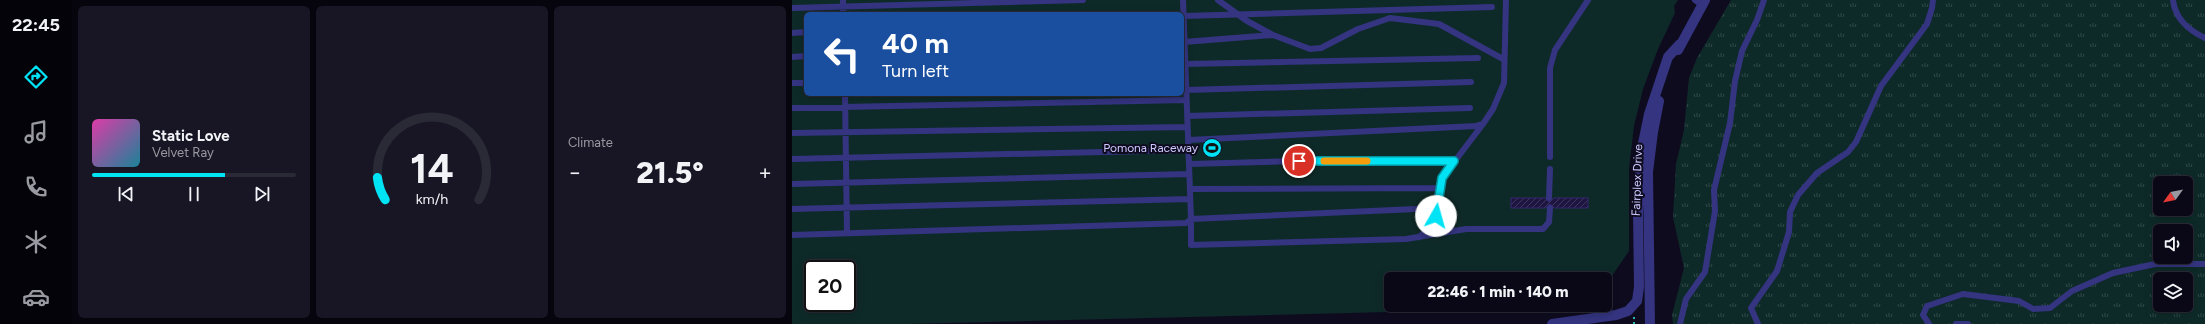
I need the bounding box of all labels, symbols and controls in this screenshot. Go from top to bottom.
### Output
text: 22:45 [12,14,60,36]
text: 40 m [882,26,949,60]
icon: left [816,28,868,80]
text: Turn left [882,60,949,82]
icon: directions [22,63,50,91]
icon: music [22,118,50,146]
text: Static Love [152,127,230,145]
text: Climate [568,135,613,150]
sports icon: Pomona Raceway [1201,137,1223,159]
place label: Pomona Raceway [1103,141,1199,155]
text: 14 [410,143,454,193]
street label: Fairplex Drive [1629,143,1645,216]
pin [1282,144,1316,178]
text: Velvet Ray [152,145,214,160]
icon: arrive [1288,150,1310,172]
text: 21.5° [636,154,704,191]
text: − [568,159,582,186]
text: + [758,159,772,186]
icon: phone [22,173,50,201]
north arrow [2153,176,2193,216]
map controls [2153,176,2193,312]
icon: previous [115,183,137,205]
icon: pause [183,183,205,205]
icon: next [251,183,273,205]
text: km/h [416,190,448,208]
position arrow [1415,195,1457,237]
button: sound [2153,224,2193,264]
icon: climate [22,228,50,256]
speed limit sign: 20 [804,260,856,312]
button: layers [2153,272,2193,312]
icon: car [22,283,50,311]
text: 22:46 · 1 min · 140 m [1427,283,1569,301]

